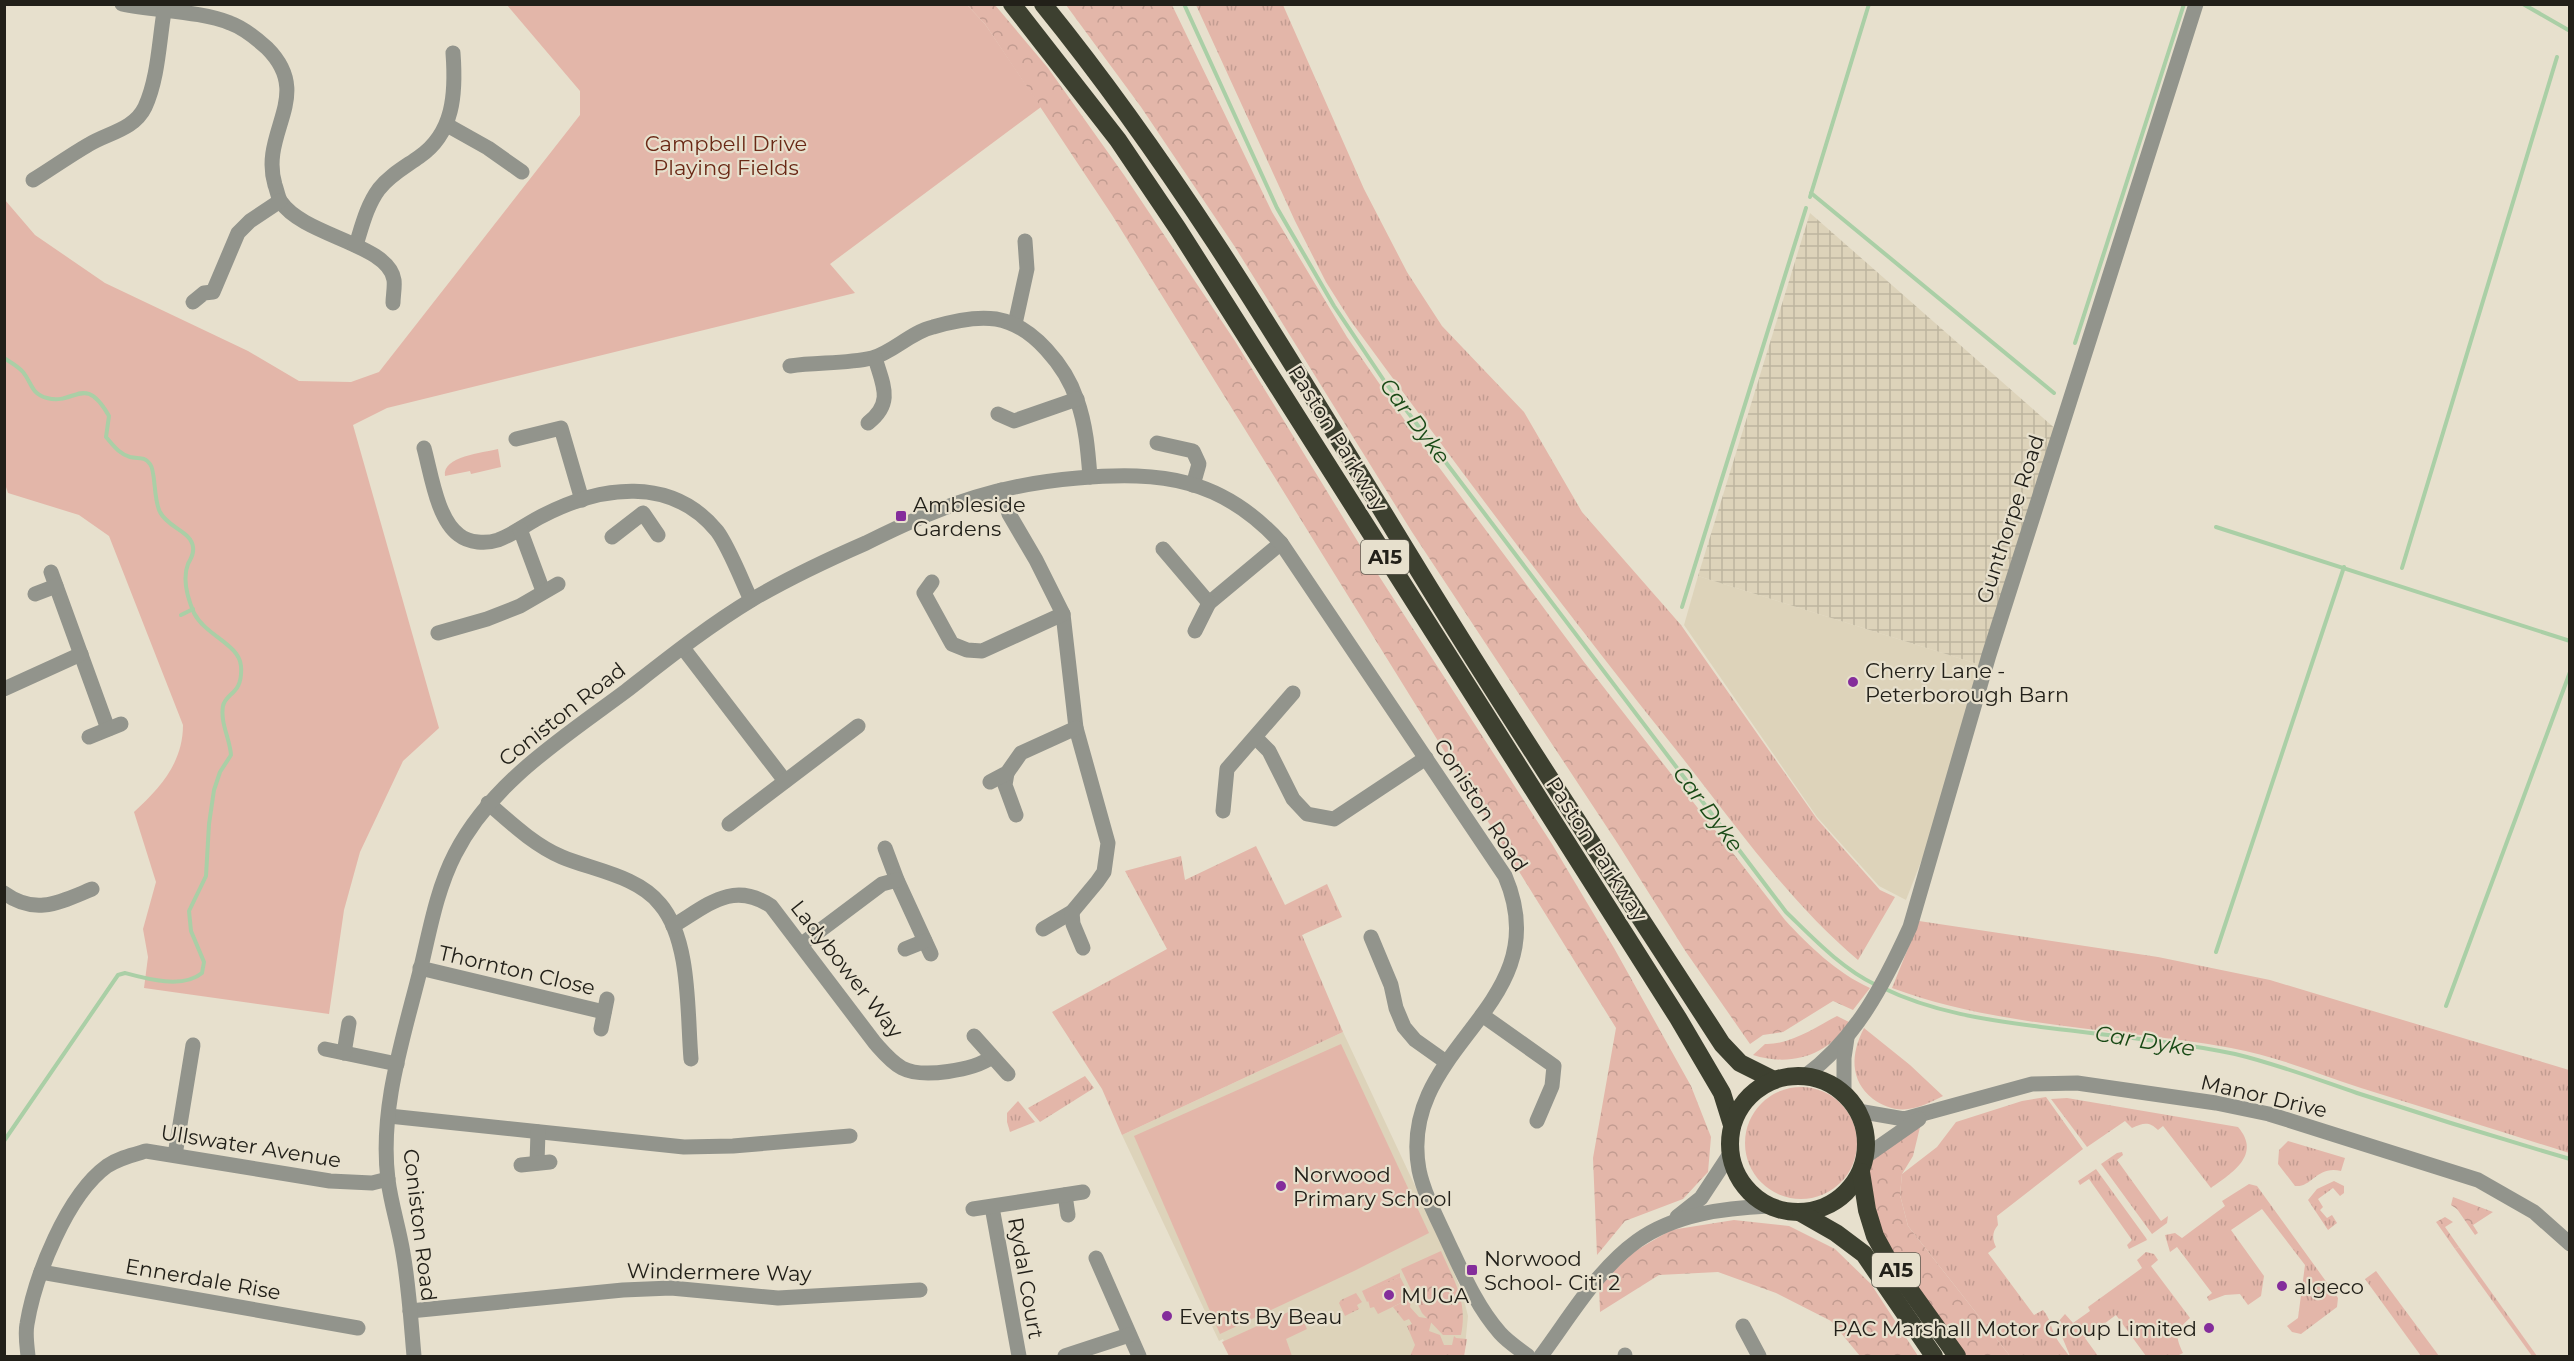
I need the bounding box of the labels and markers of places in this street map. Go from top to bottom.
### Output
place label: Ambleside Gardens [913,492,1026,541]
marker: Ambleside Gardens [894,509,908,523]
place label: Cherry Lane - Peterborough Barn [1865,658,2069,707]
marker: Cherry Lane - Peterborough Barn [1846,675,1860,689]
place label: Norwood Primary School [1293,1162,1452,1211]
marker: Norwood Primary School [1274,1179,1288,1193]
place label: Norwood School- Citi 2 [1484,1246,1620,1295]
marker: Norwood School- Citi 2 [1465,1263,1479,1277]
place label: algeco [2294,1274,2364,1299]
marker: algeco [2275,1279,2289,1293]
place label: MUGA [1401,1283,1470,1308]
marker: MUGA [1382,1288,1396,1302]
place label: Events By Beau [1179,1304,1342,1329]
marker: Events By Beau [1160,1309,1174,1323]
place label: PAC Marshall Motor Group Limited [1833,1316,2197,1341]
marker: PAC Marshall Motor Group Limited [2202,1321,2216,1335]

